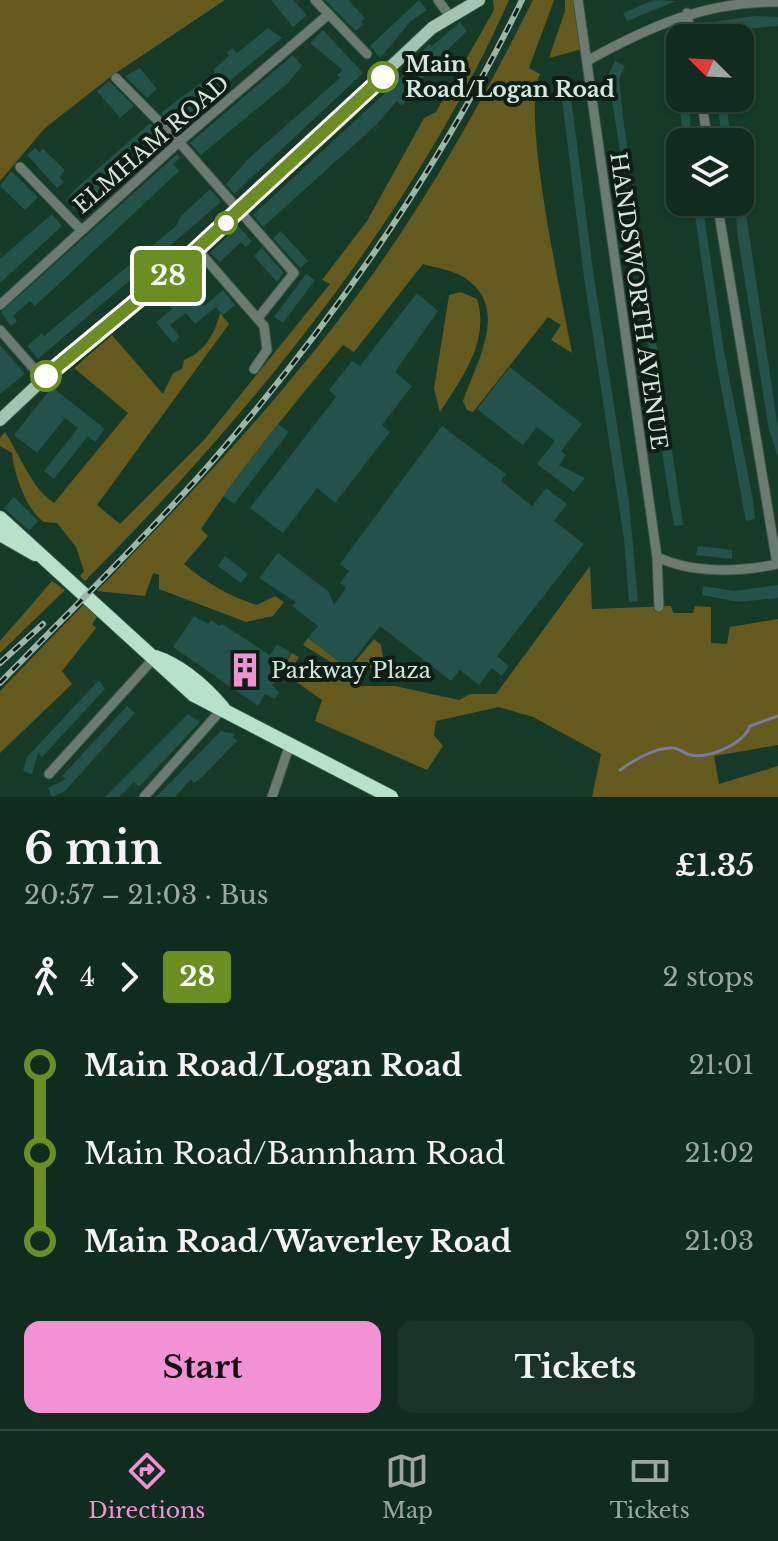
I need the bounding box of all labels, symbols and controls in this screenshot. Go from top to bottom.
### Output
north arrow [666,24,754,112]
map controls [666,24,754,216]
place label: Main Road/Logan Road [405,51,615,103]
marker: Main Road/Logan Road [368,62,398,92]
street label: ELMHAM ROAD [68,70,235,219]
button: layers [666,128,754,216]
street label: HANDSWORTH AVENUE [604,151,673,451]
unlabelled marker [215,212,237,234]
line badge: 28 [132,250,204,302]
text: 28 [150,258,186,293]
unlabelled marker [31,361,61,391]
building icon: Parkway Plaza [226,651,264,689]
place label: Parkway Plaza [271,657,432,684]
text: 6 min [24,821,162,876]
text: £1.35 [675,847,754,884]
text: 20:57 – 21:03 · Bus [24,879,269,911]
icon: walk [24,955,68,999]
icon: forward [107,955,151,999]
text: 28 [179,959,215,994]
text: 4 [80,961,95,993]
text: 2 stops [662,961,754,993]
text: Main Road/Logan Road [84,1047,462,1084]
text: 21:01 [689,1049,754,1081]
text: Main Road/Bannham Road [84,1135,505,1172]
text: 21:02 [684,1137,754,1169]
text: Main Road/Waverley Road [84,1223,511,1260]
text: 21:03 [684,1225,754,1257]
button: Start [24,1321,381,1413]
button: Tickets [397,1321,754,1413]
tab: Directions [88,1449,205,1524]
tab: Map [382,1449,433,1524]
tab: Tickets [610,1449,690,1524]

